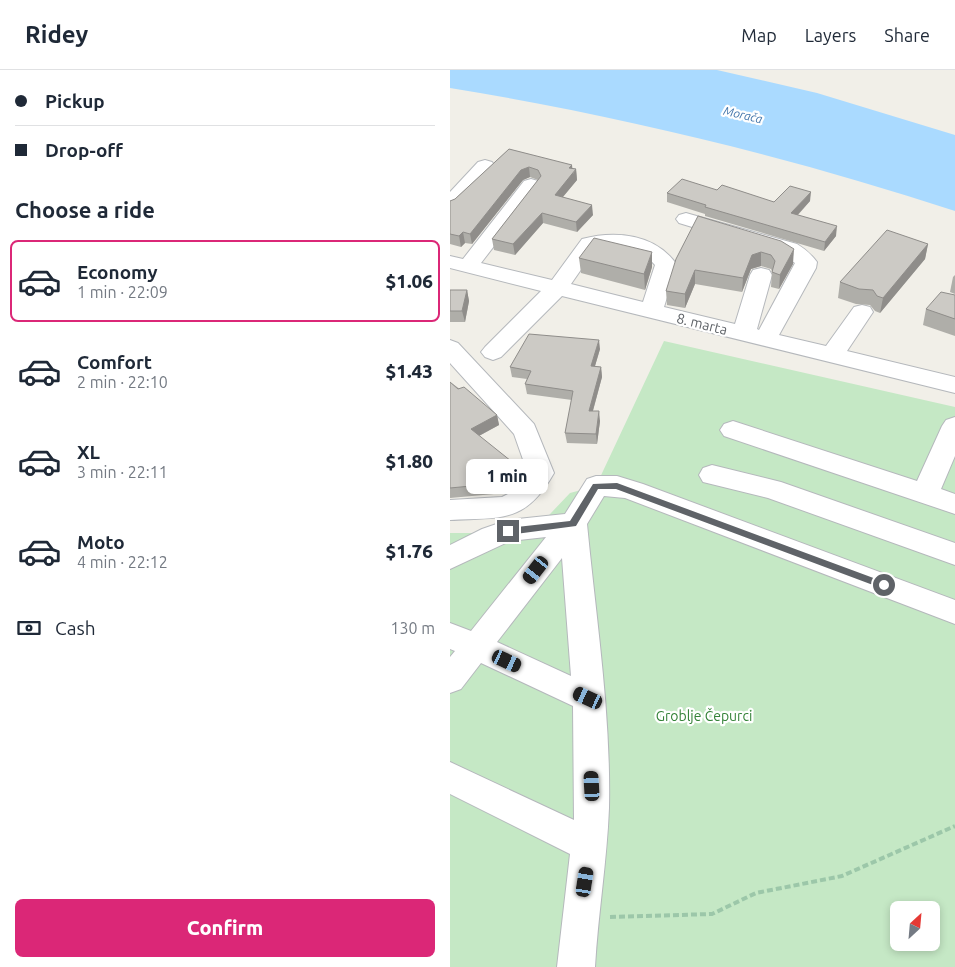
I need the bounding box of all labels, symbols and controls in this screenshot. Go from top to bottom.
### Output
text: Ridey [25,21,88,48]
text: Map [741,25,777,45]
text: Layers [805,25,856,45]
text: Share [884,25,930,45]
text: Pickup [45,90,105,112]
water label: Morača [722,104,764,125]
text: Drop-off [45,139,123,161]
text: Choose a ride [15,197,155,222]
icon: car [17,259,62,304]
text: Economy [77,261,158,283]
text: $1.06 [385,270,433,292]
text: 1 min · 22:09 [77,283,168,301]
street label: 8. marta [675,310,729,338]
icon: car [17,349,62,394]
text: Comfort [77,351,152,373]
text: $1.43 [385,360,433,382]
text: 2 min · 22:10 [77,373,168,391]
icon: car [17,439,62,484]
text: XL [77,441,100,463]
text: $1.80 [385,450,433,472]
callout: 1 min [467,458,549,494]
text: 3 min · 22:11 [77,463,168,481]
text: 1 min [487,467,527,485]
route end [497,520,519,542]
icon: car [17,529,62,574]
text: Moto [77,531,125,553]
text: $1.76 [385,540,433,562]
text: 4 min · 22:12 [77,553,168,571]
car [520,554,551,586]
route start [873,574,895,596]
icon: cash [15,614,43,642]
text: Cash [55,617,96,639]
text: 130 m [390,619,435,637]
car [490,648,523,674]
car [571,685,604,711]
park label: Groblje Čepurci [656,707,752,724]
car [583,771,600,801]
car [575,866,594,898]
button: Confirm [15,899,435,957]
north arrow [890,901,940,951]
map controls [890,901,940,951]

